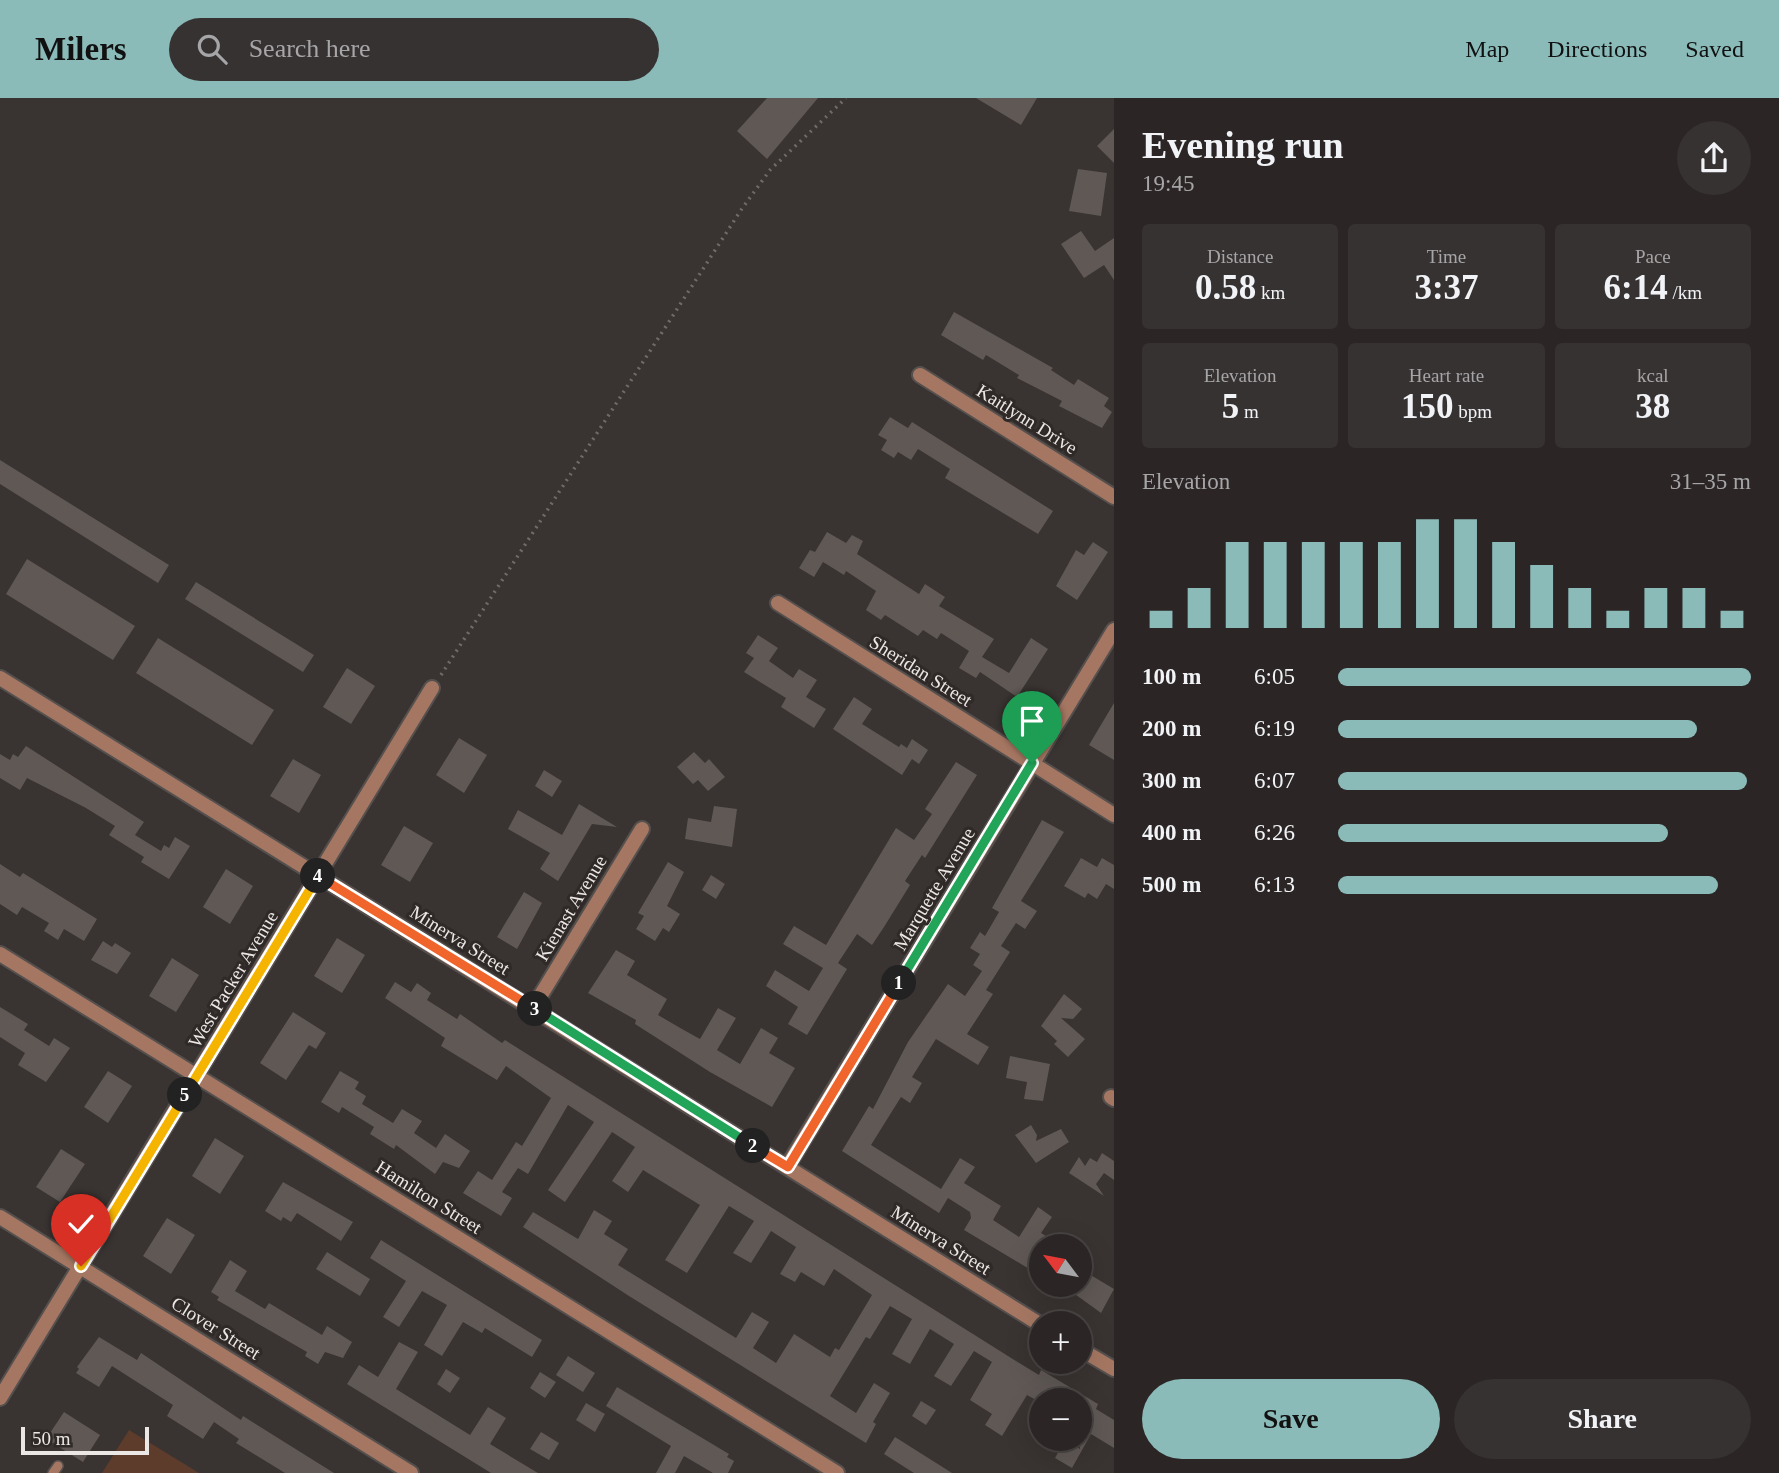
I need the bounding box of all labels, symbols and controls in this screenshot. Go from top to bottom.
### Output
search box [169,18,659,81]
icon: search [193,30,231,68]
text: Milers [35,31,127,67]
text: Search here [249,34,371,63]
text: Map [1465,36,1509,62]
text: Directions [1547,36,1647,62]
text: Saved [1685,36,1744,62]
button: share [1677,121,1751,195]
text: Evening run [1142,124,1344,166]
text: 19:45 [1142,171,1194,196]
text: Distance [1207,246,1273,267]
text: Time [1427,246,1466,267]
text: Pace [1635,246,1671,267]
text: 0.58 [1195,268,1256,307]
text: 3:37 [1414,268,1479,307]
text: 6:14 [1604,268,1668,307]
text: km [1256,282,1285,303]
text: /km [1668,282,1702,303]
text: Elevation [1204,365,1277,386]
text: Heart rate [1409,365,1484,386]
text: kcal [1637,365,1669,386]
street label: Kaitlynn Drive [973,380,1081,458]
text: 5 [1222,387,1239,426]
text: 150 [1401,387,1453,426]
text: 38 [1635,387,1670,426]
text: m [1239,401,1259,422]
text: bpm [1453,401,1492,422]
text: Elevation [1142,469,1230,494]
text: 31–35 m [1670,469,1751,494]
street label: Sheridan Street [866,631,977,711]
text: 100 m [1142,664,1201,689]
text: 6:05 [1254,664,1295,689]
pin [1002,691,1062,763]
icon: arrive [1013,702,1051,740]
text: 200 m [1142,716,1201,741]
text: 6:19 [1254,716,1295,741]
text: 300 m [1142,768,1201,793]
text: 6:07 [1254,768,1295,793]
text: 400 m [1142,820,1201,845]
text: 6:26 [1254,820,1295,845]
street label: Marquette Avenue [889,824,979,954]
street label: Kienast Avenue [531,851,611,965]
pin: 4 [300,858,336,894]
text: 4 [313,865,322,886]
text: 500 m [1142,872,1201,897]
text: 6:13 [1254,872,1295,897]
street label: Minerva Street [406,901,514,979]
street label: West Packer Avenue [184,907,282,1051]
pin: 1 [881,966,916,1001]
text: 1 [894,972,903,993]
pin: 3 [518,992,552,1026]
text: 3 [530,998,539,1019]
pin: 5 [168,1077,202,1112]
text: 5 [180,1084,189,1105]
pin: 2 [736,1128,770,1164]
text: 2 [748,1135,757,1156]
street label: Hamilton Street [372,1156,486,1238]
pin [51,1194,111,1266]
street label: Minerva Street [887,1201,995,1279]
icon: check [62,1205,100,1243]
north arrow [1029,1234,1092,1297]
map controls [1029,1234,1092,1451]
street label: Clover Street [168,1292,265,1364]
button: + [1029,1311,1092,1374]
button: Save [1142,1379,1440,1459]
button: Share [1454,1379,1751,1459]
button: − [1029,1388,1092,1451]
scale bar [21,1424,149,1456]
text: 50 m [32,1428,71,1449]

